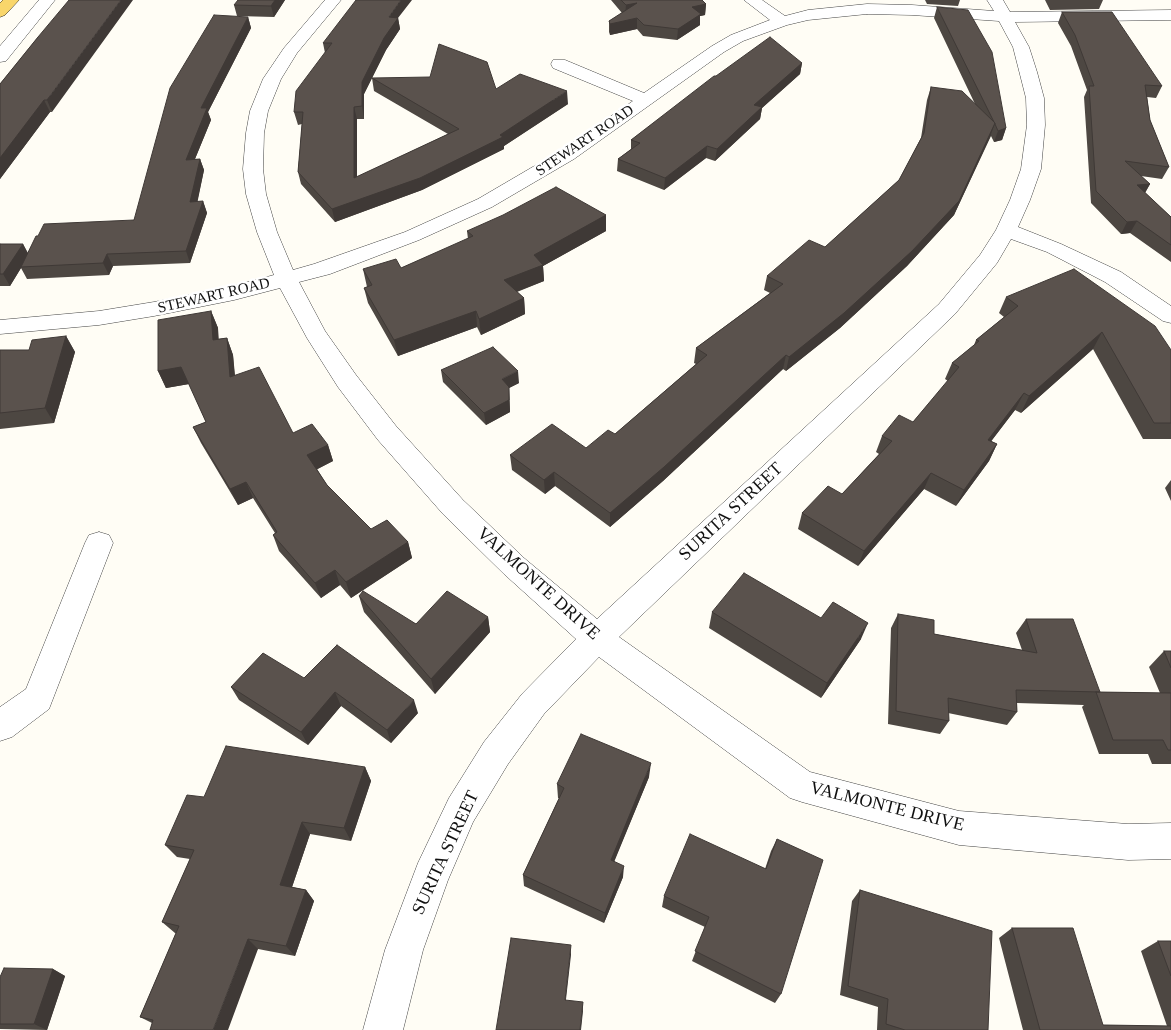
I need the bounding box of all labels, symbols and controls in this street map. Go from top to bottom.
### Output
street label: STEWART ROAD [532,102,638,180]
street label: STEWART ROAD [156,274,272,318]
street label: SURITA STREET [675,458,787,566]
street label: VALMONTE DRIVE [472,523,604,645]
street label: VALMONTE DRIVE [808,777,966,837]
street label: SURITA STREET [408,788,484,918]

